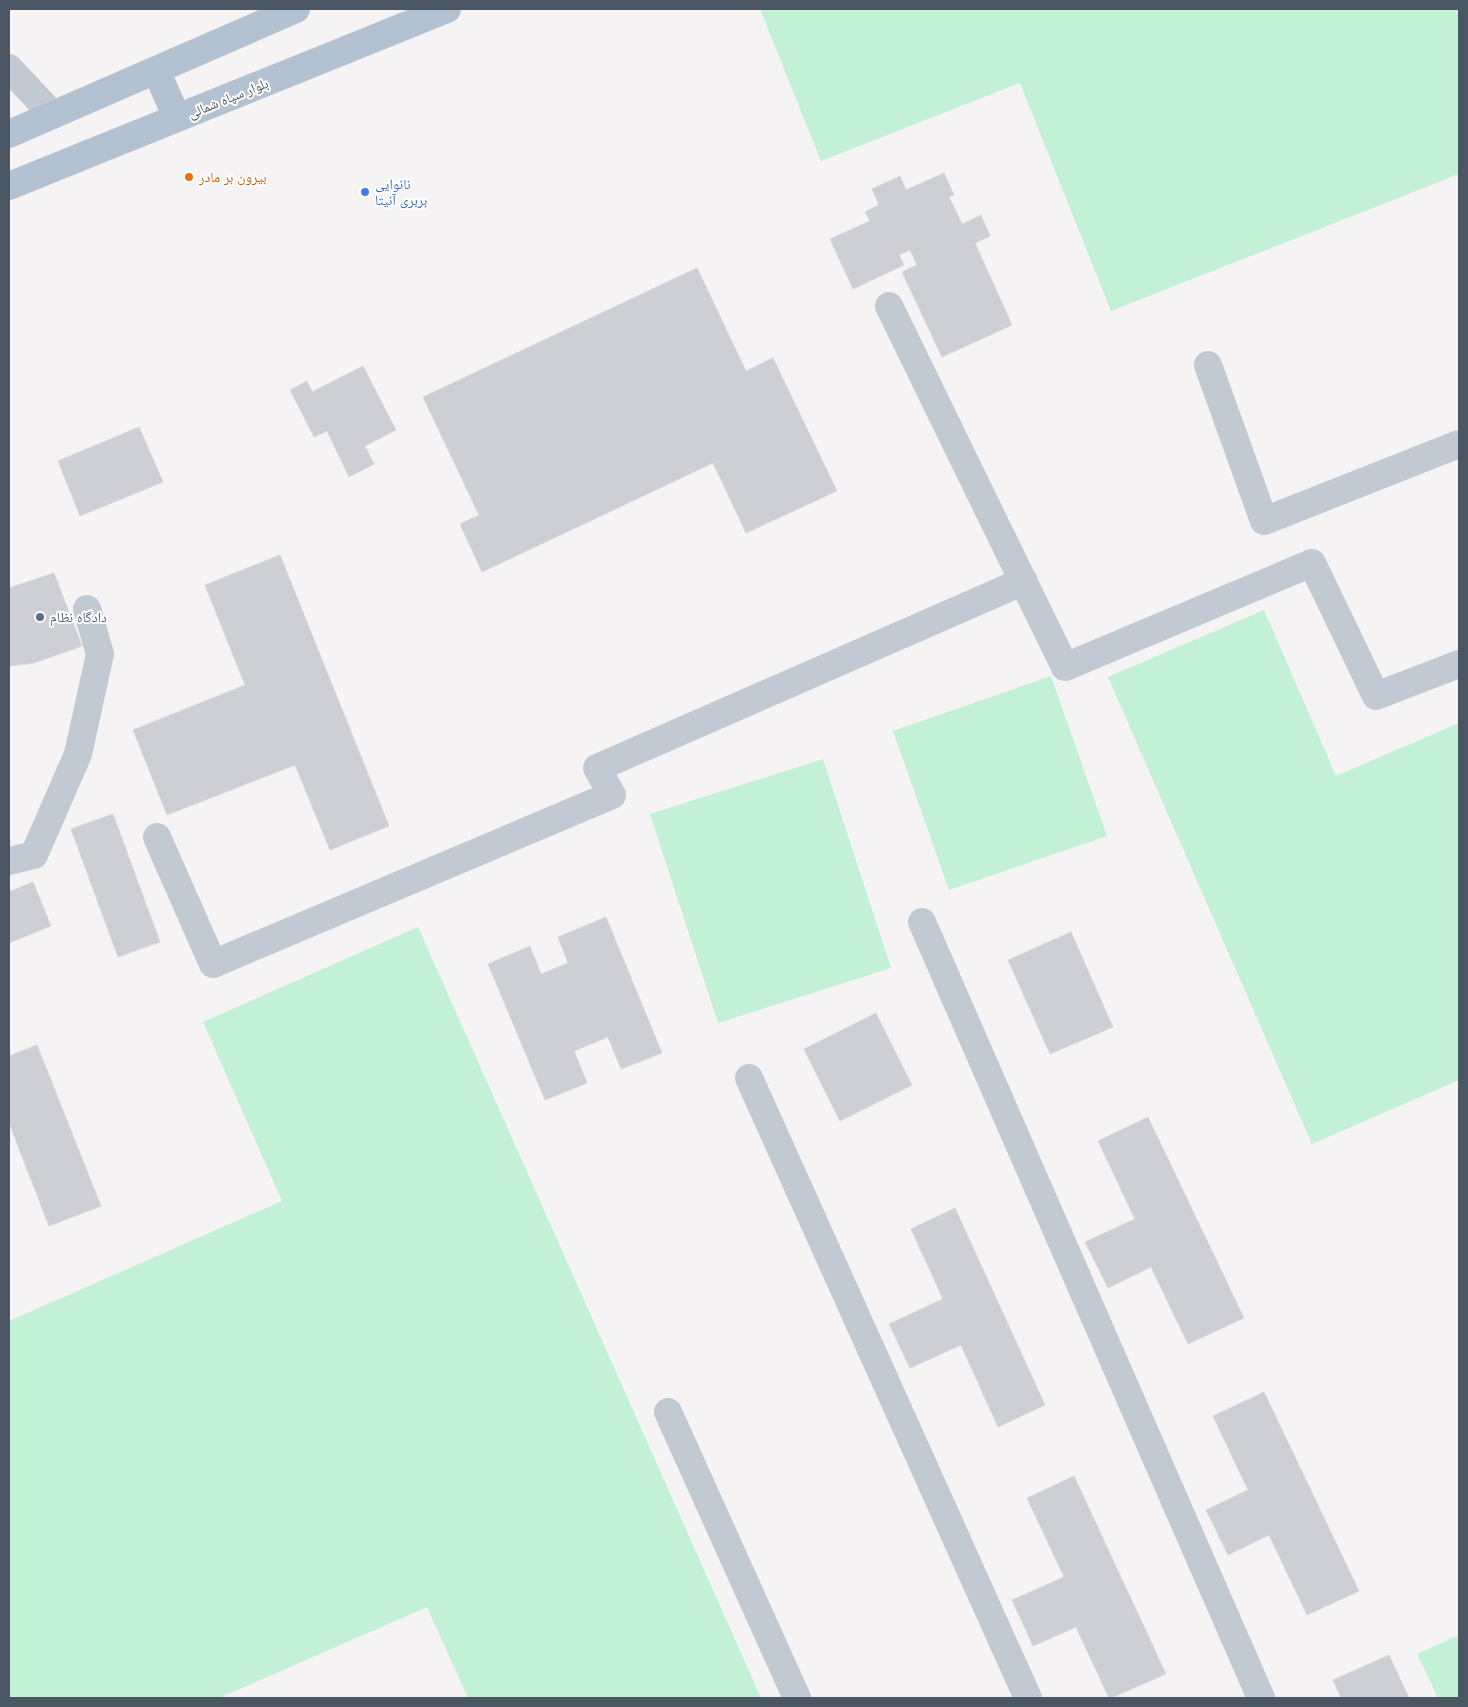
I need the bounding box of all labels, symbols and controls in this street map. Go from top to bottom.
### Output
street label: بلوار سپاه شمالی [185,74,271,122]
place label: بیرون بر مادر [198,168,267,186]
marker: بیرون بر مادر [183,171,195,183]
place label: نانوایی بربری آنیتا [375,175,427,209]
marker: نانوایی بربری آنیتا [359,186,371,198]
place label: دادگاه نظام [50,608,107,627]
marker: دادگاه نظام [34,611,46,623]

